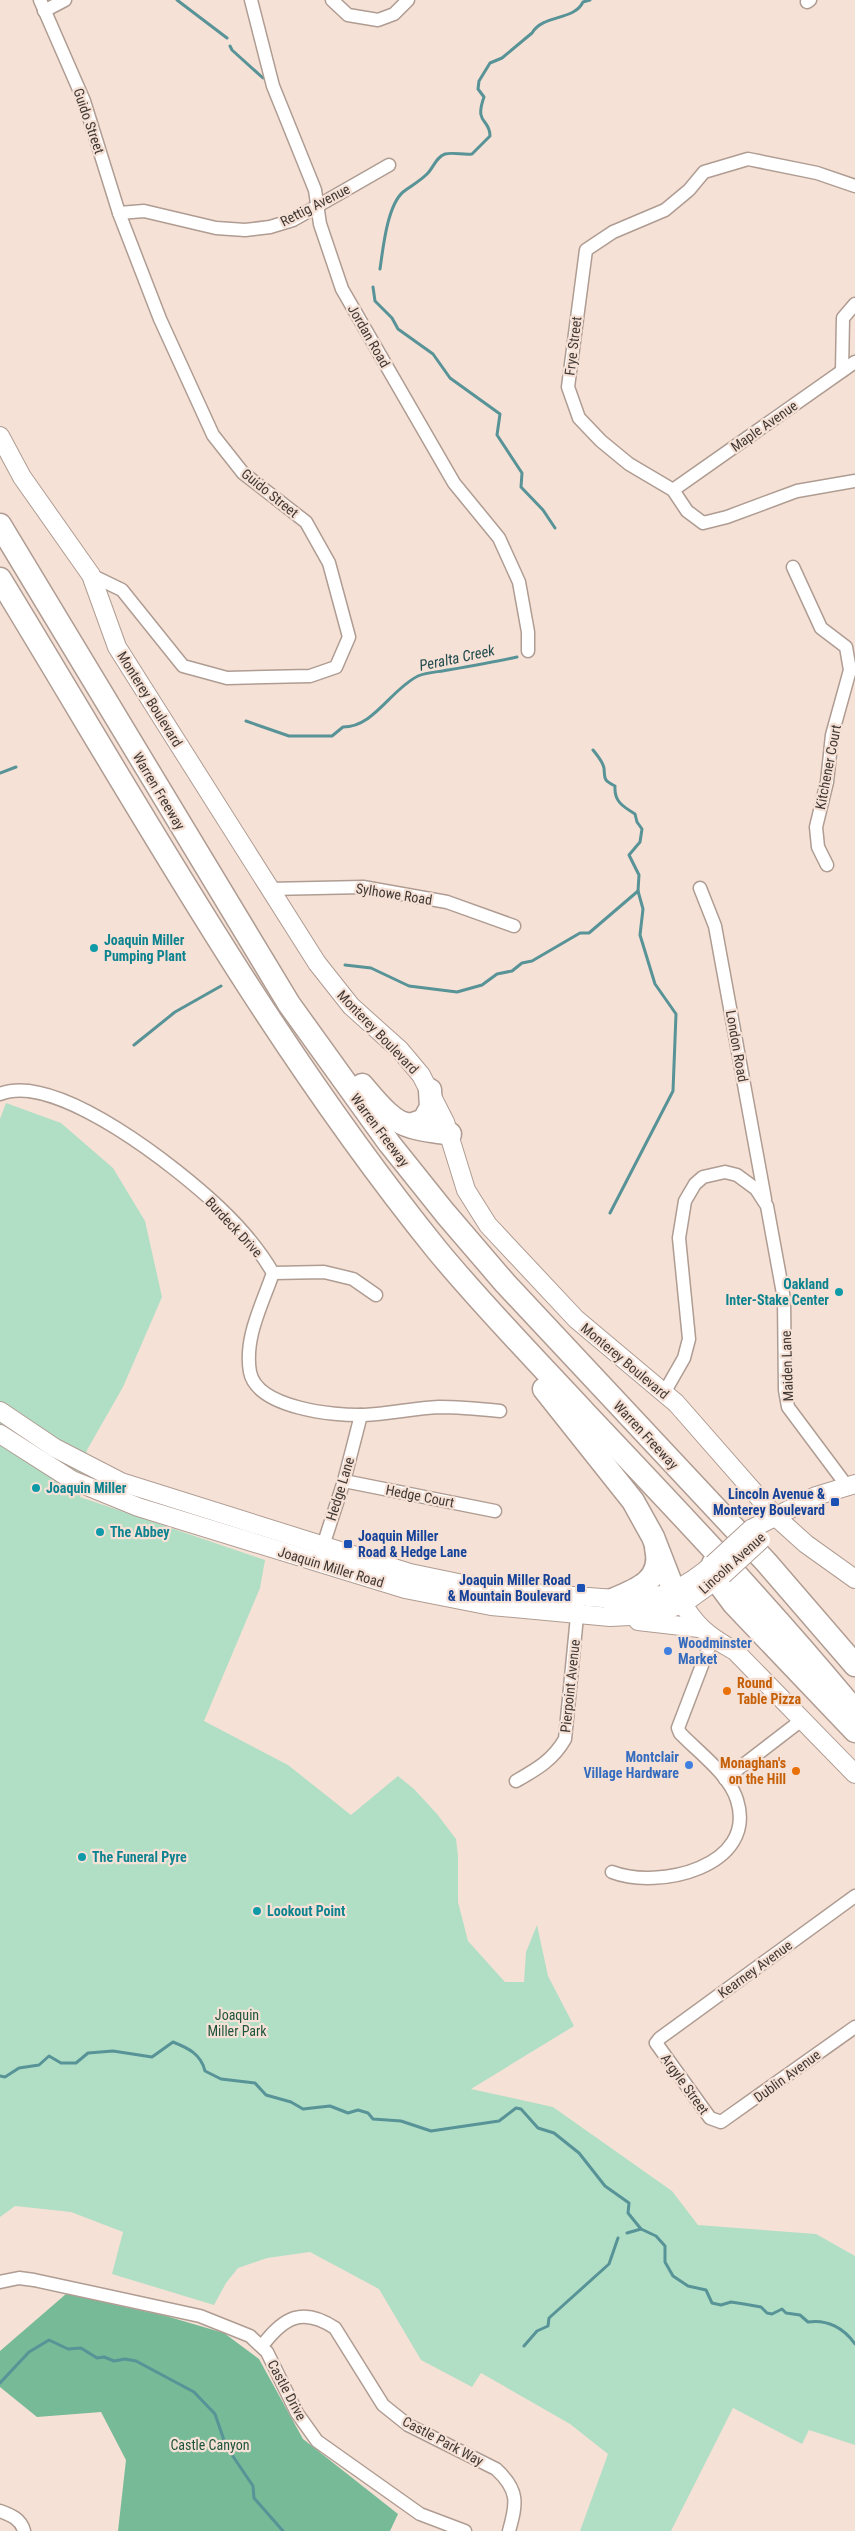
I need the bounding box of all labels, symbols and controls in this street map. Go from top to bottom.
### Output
street label: Guido Street [70,86,108,156]
street label: Rettig Avenue [278,180,353,229]
street label: Jordan Road [345,302,393,370]
street label: Frye Street [561,316,585,376]
street label: Maple Avenue [728,397,801,455]
street label: Guido Street [238,465,302,521]
water label: Peralta Creek [418,641,497,675]
street label: Monterey Boulevard [114,648,186,750]
street label: Kitchener Court [812,723,844,811]
street label: Warren Freeway [130,749,188,833]
street label: Sylhowe Road [355,880,433,908]
place label: Joaquin Miller Pumping Plant [104,932,186,964]
marker: Joaquin Miller Pumping Plant [88,942,100,954]
street label: Monterey Boulevard [334,987,422,1077]
street label: London Road [723,1009,751,1083]
street label: Warren Freeway [347,1090,413,1170]
street label: Burdeck Drive [202,1194,266,1261]
place label: Oakland Inter-Stake Center [726,1276,829,1308]
marker: Oakland Inter-Stake Center [833,1286,845,1298]
street label: Monterey Boulevard [578,1320,672,1402]
street label: Maiden Lane [778,1330,796,1402]
street label: Warren Freeway [610,1398,682,1473]
street label: Hedge Lane [323,1455,357,1523]
place label: Joaquin Miller [46,1480,127,1496]
marker: Joaquin Miller [30,1482,42,1494]
street label: Hedge Court [384,1482,456,1510]
place label: Lincoln Avenue & Monterey Boulevard [713,1486,825,1518]
marker: Lincoln Avenue & Monterey Boulevard [829,1496,841,1508]
place label: The Abbey [110,1524,170,1540]
marker: The Abbey [94,1526,106,1538]
place label: Joaquin Miller Road & Hedge Lane [358,1528,467,1560]
street label: Lincoln Avenue [696,1529,769,1597]
marker: Joaquin Miller Road & Hedge Lane [342,1538,354,1550]
street label: Joaquin Miller Road [276,1543,386,1591]
place label: Joaquin Miller Road & Mountain Boulevard [448,1572,571,1604]
marker: Joaquin Miller Road & Mountain Boulevard [575,1582,587,1594]
place label: Woodminster Market [678,1635,752,1667]
street label: Pierpoint Avenue [557,1638,583,1733]
marker: Woodminster Market [662,1645,674,1657]
place label: Round Table Pizza [737,1675,802,1707]
marker: Round Table Pizza [721,1685,733,1697]
place label: Montclair Village Hardware [583,1749,679,1781]
place label: Monaghan's on the Hill [720,1755,786,1787]
marker: Montclair Village Hardware [683,1759,695,1771]
marker: Monaghan's on the Hill [790,1765,802,1777]
place label: The Funeral Pyre [92,1849,187,1865]
marker: The Funeral Pyre [76,1851,88,1863]
place label: Lookout Point [267,1903,345,1919]
marker: Lookout Point [251,1905,263,1917]
street label: Kearney Avenue [715,1937,795,2001]
park label: Joaquin Miller Park [207,2007,267,2039]
street label: Dublin Avenue [751,2046,824,2106]
street label: Argyle Street [658,2051,712,2117]
street label: Castle Drive [264,2357,310,2423]
street label: Castle Park Way [400,2413,486,2469]
park label: Castle Canyon [170,2437,250,2453]

